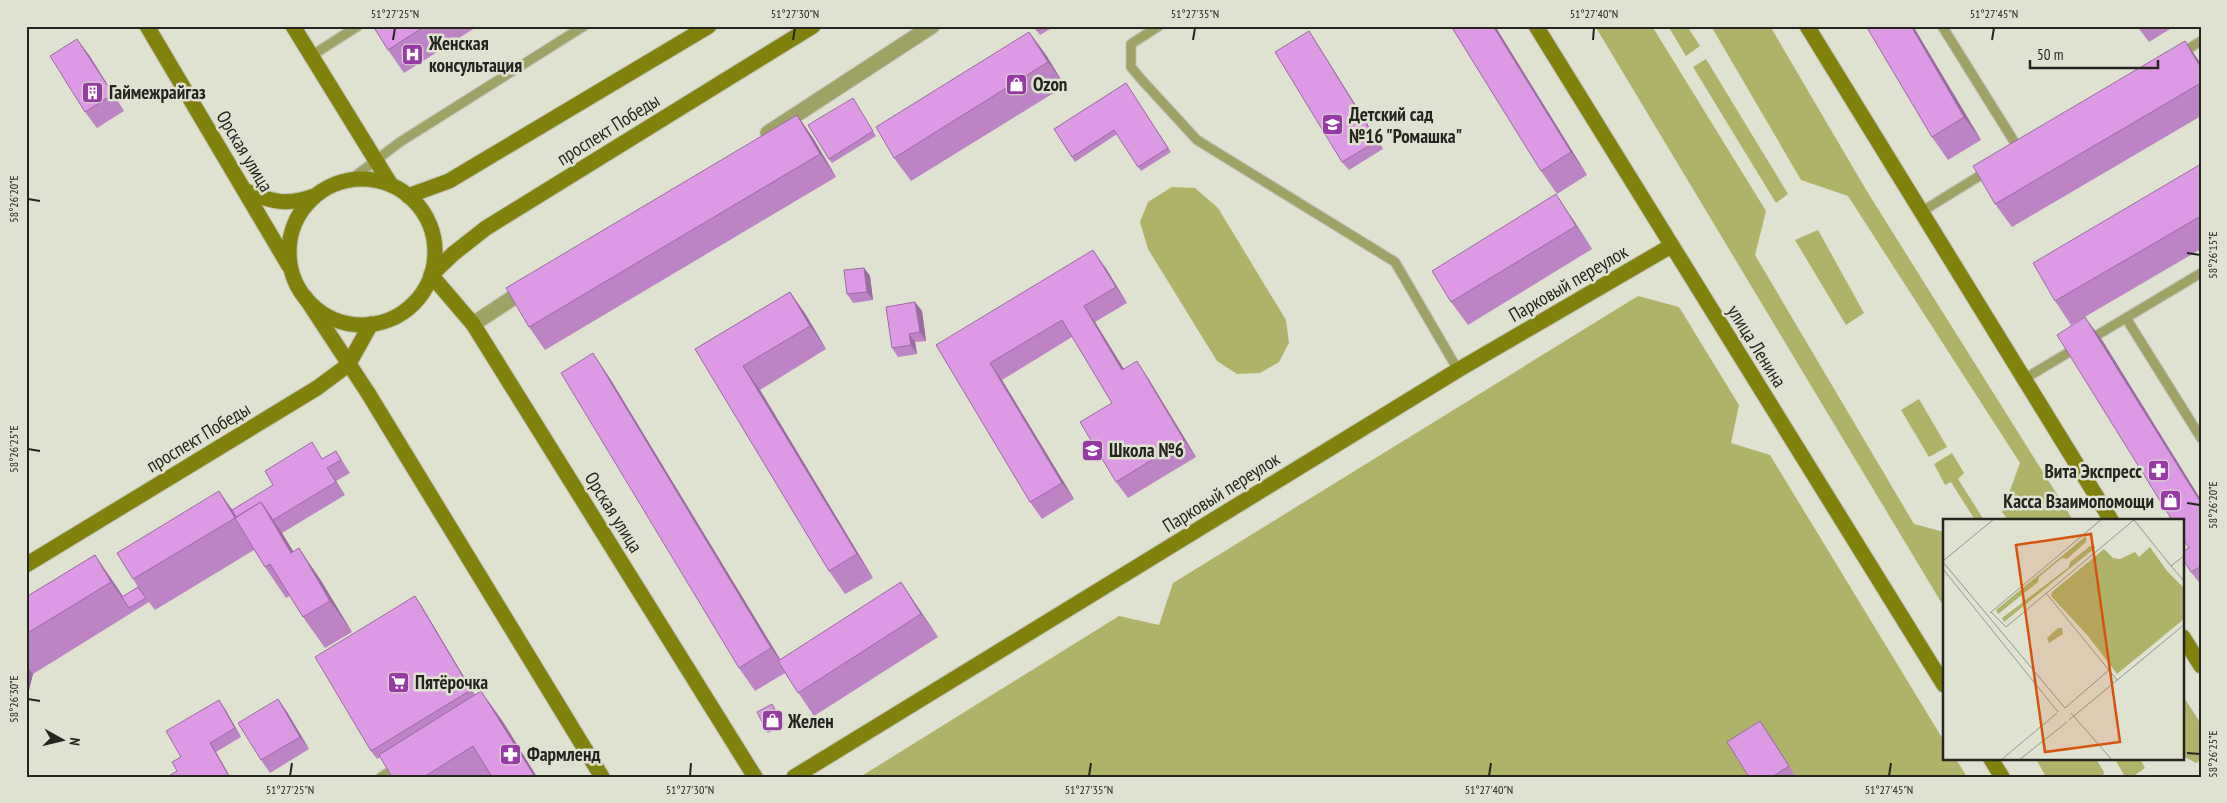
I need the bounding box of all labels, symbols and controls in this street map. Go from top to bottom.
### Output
text: 51°27'25"N [371,6,419,21]
text: 51°27'30"N [771,6,819,21]
text: 51°27'35"N [1171,6,1219,21]
text: 51°27'40"N [1570,6,1618,21]
text: 51°27'45"N [1970,6,2018,21]
place label: Женская консультация [428,31,522,77]
scale bar [2030,38,2157,70]
hospital icon: Женская консультация [401,42,425,66]
text: 50 m [2037,45,2063,64]
shop icon: Ozon [1005,72,1029,96]
place label: Ozon [1033,72,1067,96]
building icon: Гаймежрайгаз [81,80,105,104]
place label: Гаймежрайгаз [109,80,206,104]
street label: проспект Победы [552,88,664,170]
place label: Детский сад №16 "Ромашка" [1349,102,1462,148]
street label: Орская улица [211,106,279,196]
school or university icon: Детский сад №16 "Ромашка" [1321,113,1345,137]
text: 58°26'20"E [6,175,21,223]
text: 58°26'15"E [2205,231,2220,279]
street label: Парковый переулок [1504,239,1632,327]
street label: улица Ленина [1722,300,1792,392]
street label: проспект Победы [142,397,254,477]
text: 58°26'25"E [6,425,21,473]
school or university icon: Школа №6 [1081,438,1105,462]
place label: Школа №6 [1109,438,1184,462]
street label: Парковый переулок [1158,446,1285,538]
place label: Вита Экспресс [2045,459,2142,483]
pharmacy icon: Вита Экспресс [2146,459,2170,483]
street label: Орская улица [580,467,648,557]
text: 58°26'20"E [2205,481,2220,529]
place label: Касса Взаимопомощи [2003,489,2154,513]
shop icon: Касса Взаимопомощи [2158,489,2182,513]
inset map [1943,519,2184,760]
supermarket icon: Пятёрочка [387,670,411,694]
place label: Пятёрочка [415,670,488,694]
text: 58°26'30"E [6,675,21,723]
shop icon: Желен [760,709,784,733]
place label: Желен [787,709,834,733]
north arrow [38,716,88,766]
text: 58°26'25"E [2205,730,2220,778]
text: N [65,737,84,747]
pharmacy icon: Фармленд [499,742,523,766]
place label: Фармленд [527,742,600,766]
text: 51°27'25"N [266,782,314,797]
text: 51°27'30"N [666,782,714,797]
text: 51°27'35"N [1065,782,1113,797]
text: 51°27'40"N [1465,782,1513,797]
text: 51°27'45"N [1865,782,1913,797]

